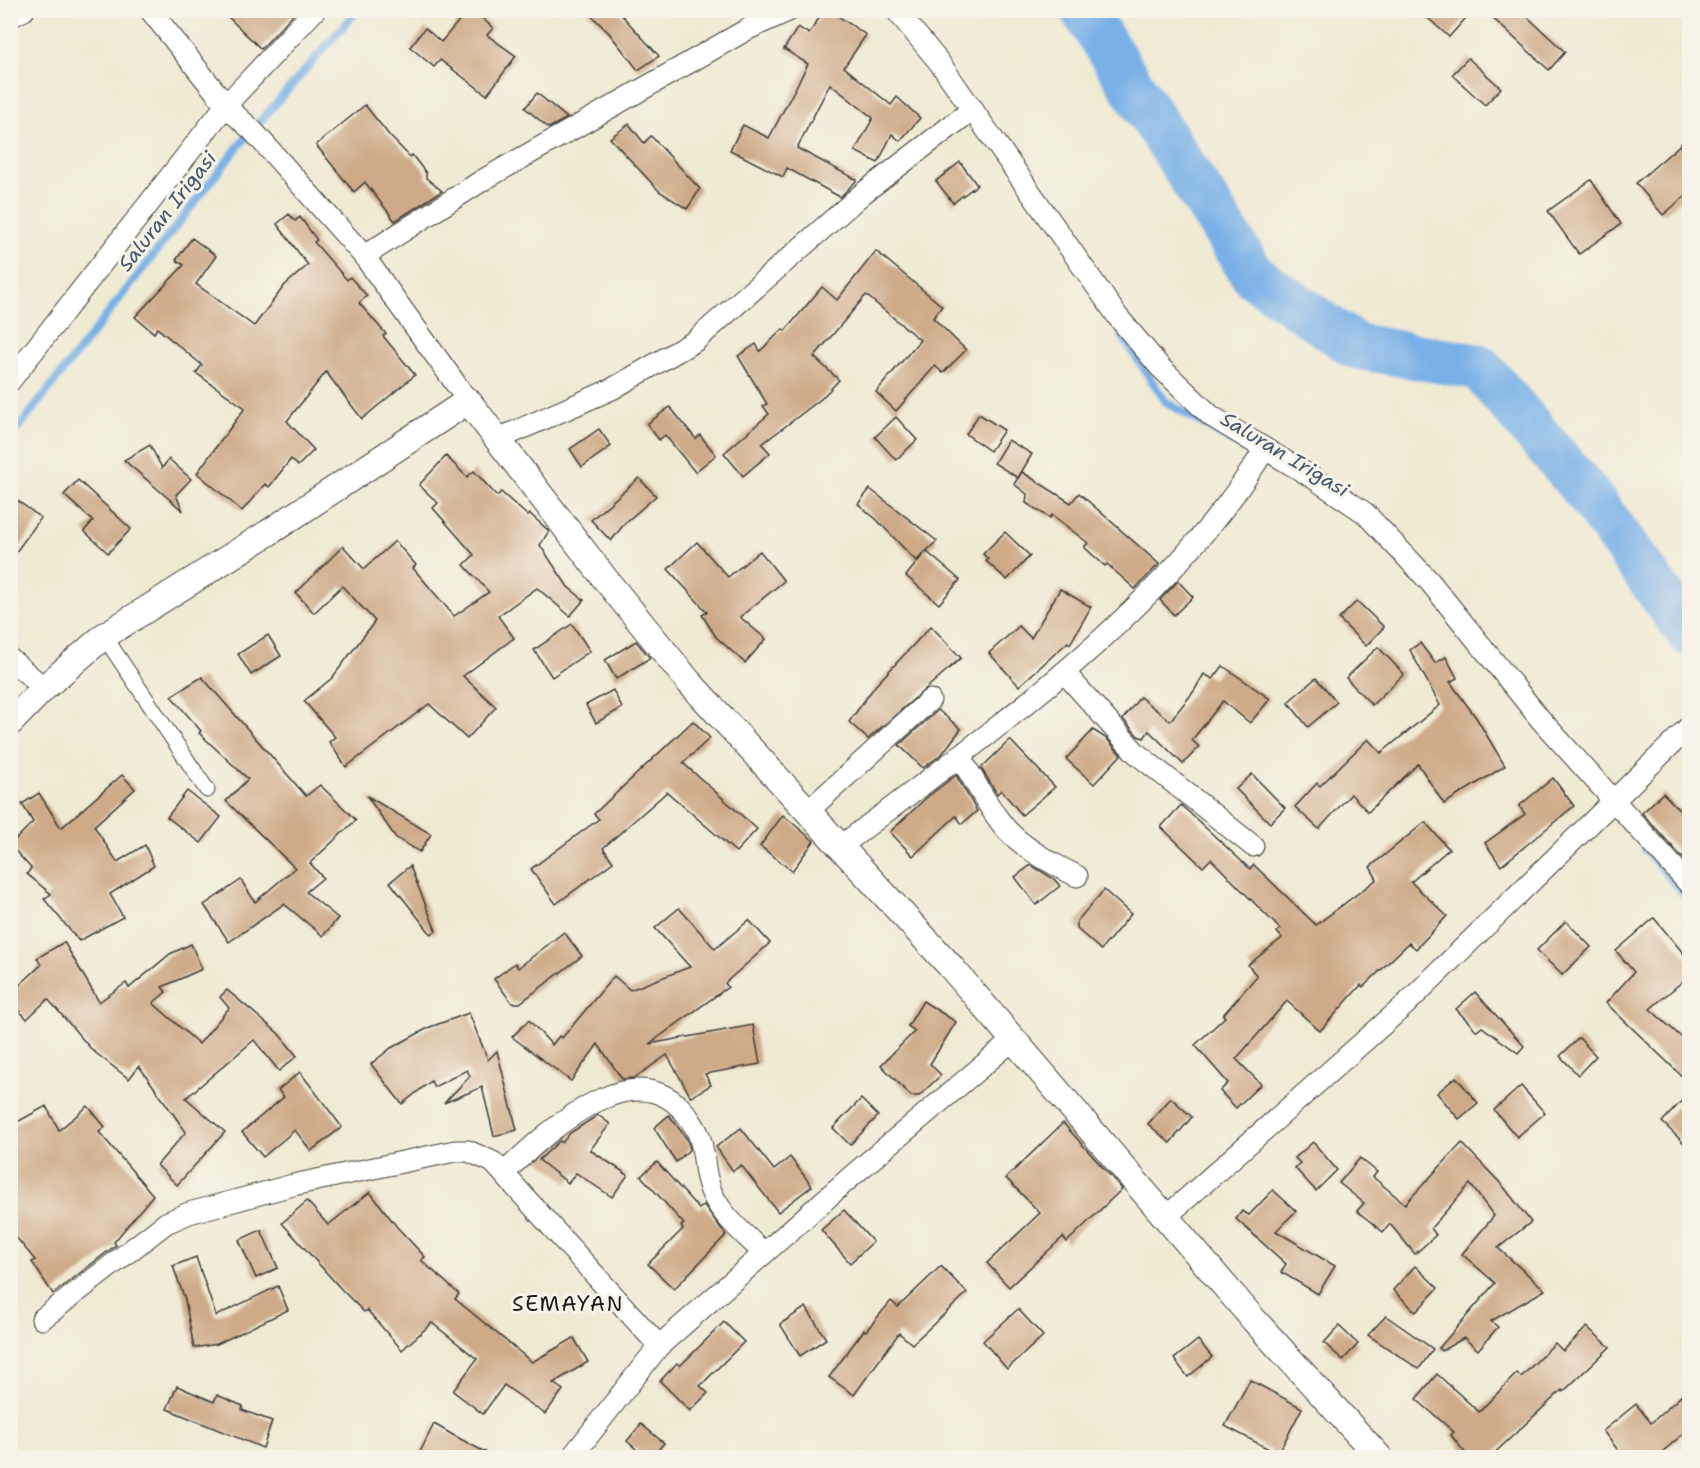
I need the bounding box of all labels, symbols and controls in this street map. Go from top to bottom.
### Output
water label: Saluran Irigasi [112,146,222,276]
water label: Saluran Irigasi [1216,406,1354,503]
district label: SEMAYAN [512,1290,624,1318]

